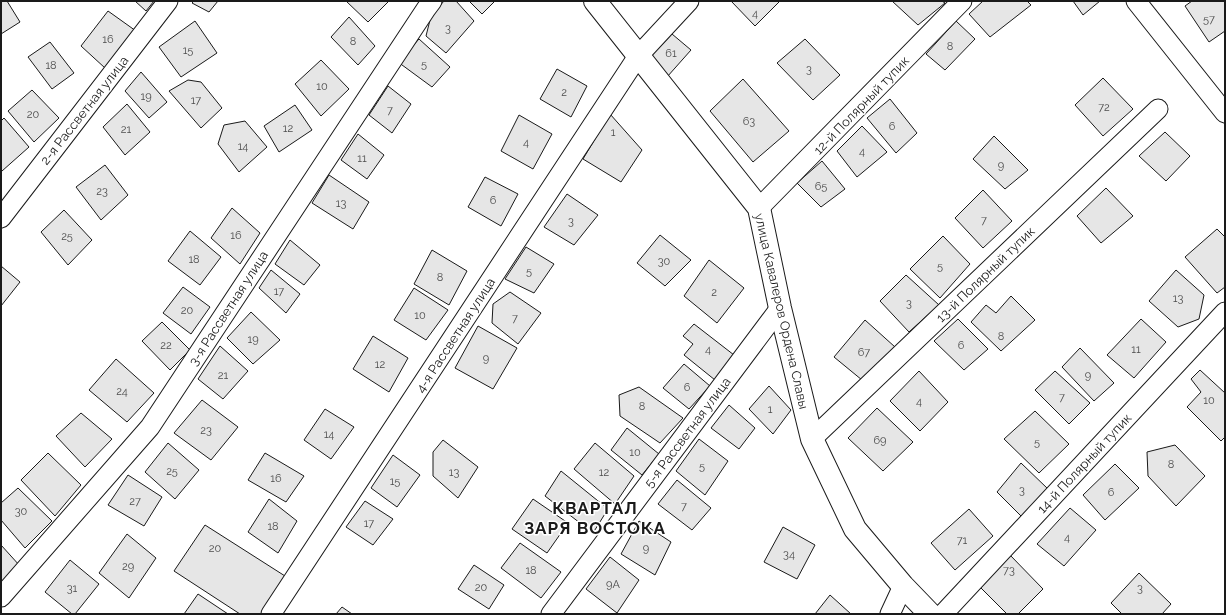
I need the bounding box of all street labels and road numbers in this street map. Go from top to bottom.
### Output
street label: 2-я Рассветная улица [37,53,131,168]
street label: 12-й Полярный тупик [811,53,912,158]
street label: улица Кавалеров Ордена Славы [752,212,811,411]
street label: 13-й Полярный тупик [933,223,1038,325]
street label: 3-я Рассветная улица [186,248,271,368]
street label: 4-я Рассветная улица [413,275,498,395]
street label: 5-я Рассветная улица [640,374,734,490]
street label: 14-й Полярный тупик [1034,410,1135,516]

